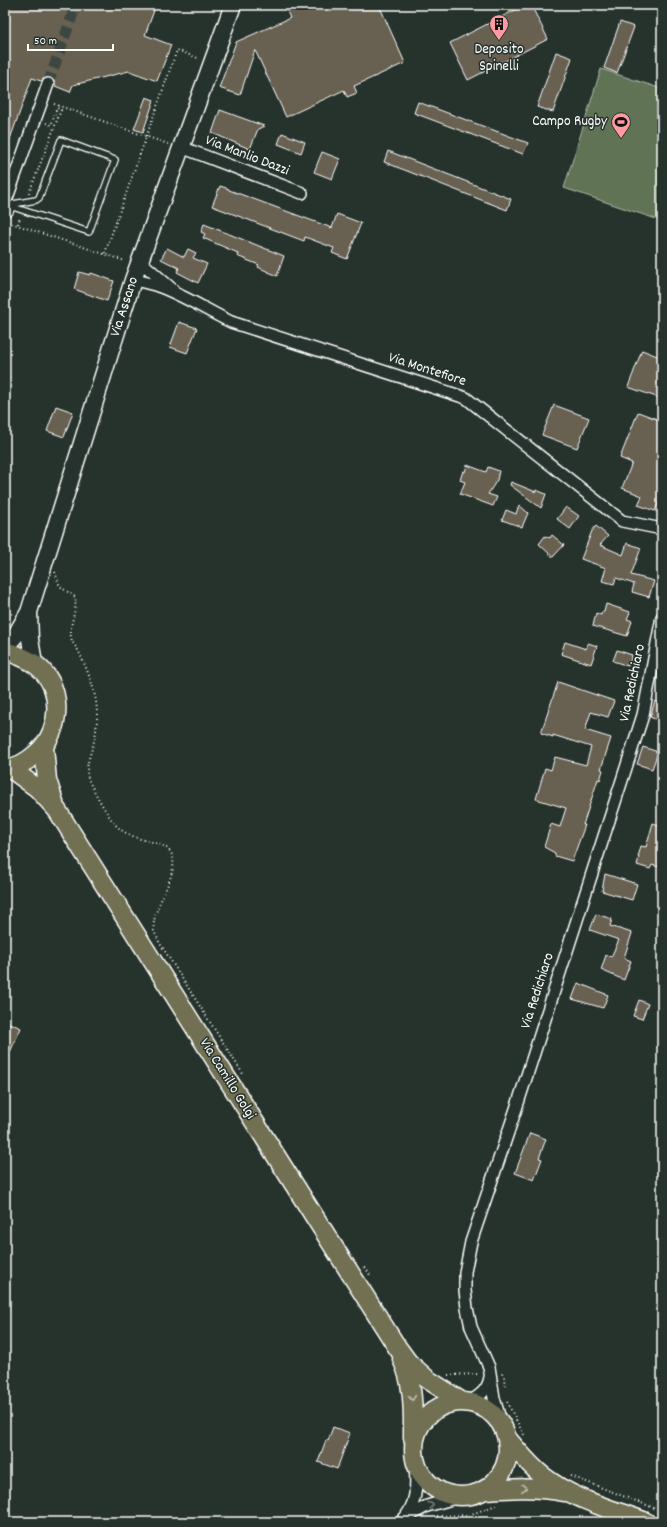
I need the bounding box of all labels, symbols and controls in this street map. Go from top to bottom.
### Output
building icon: Deposito Spinelli [488,13,510,41]
scale bar [28,26,113,52]
text: 50 m [34,33,57,50]
place label: Deposito Spinelli [474,39,524,78]
place label: Campo Rugby [532,111,608,133]
sports icon: Campo Rugby [610,111,632,139]
street label: Via Manlio Dazzi [202,130,293,182]
street label: Via Assano [105,274,145,340]
street label: Via Montefiore [385,347,469,393]
street label: Via Redichiaro [614,642,652,724]
street label: Via Redichiaro [515,950,561,1032]
street label: Via Camillo Golgi [193,1034,261,1124]
one-way arrow [407,1395,416,1401]
one-way arrow [521,1484,527,1492]
one-way arrow [427,1501,434,1509]

